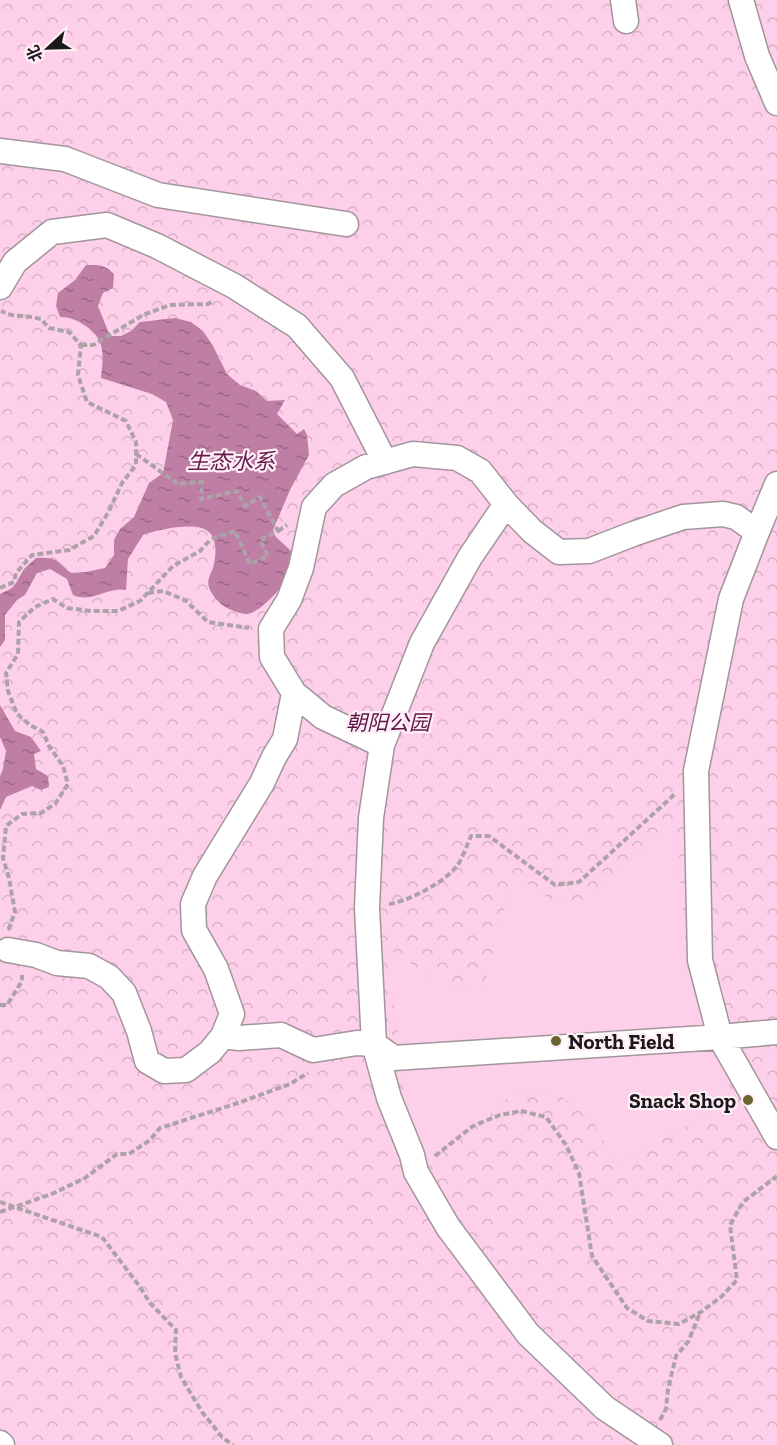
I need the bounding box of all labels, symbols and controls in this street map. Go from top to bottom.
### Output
north arrow [18,18,78,78]
text: 北 [23,42,46,64]
water label: 生态水系 [187,448,277,475]
park label: 朝阳公园 [346,710,433,735]
place label: North Field [568,1029,674,1054]
marker: North Field [549,1034,563,1048]
place label: Snack Shop [629,1088,736,1113]
marker: Snack Shop [741,1093,755,1107]

